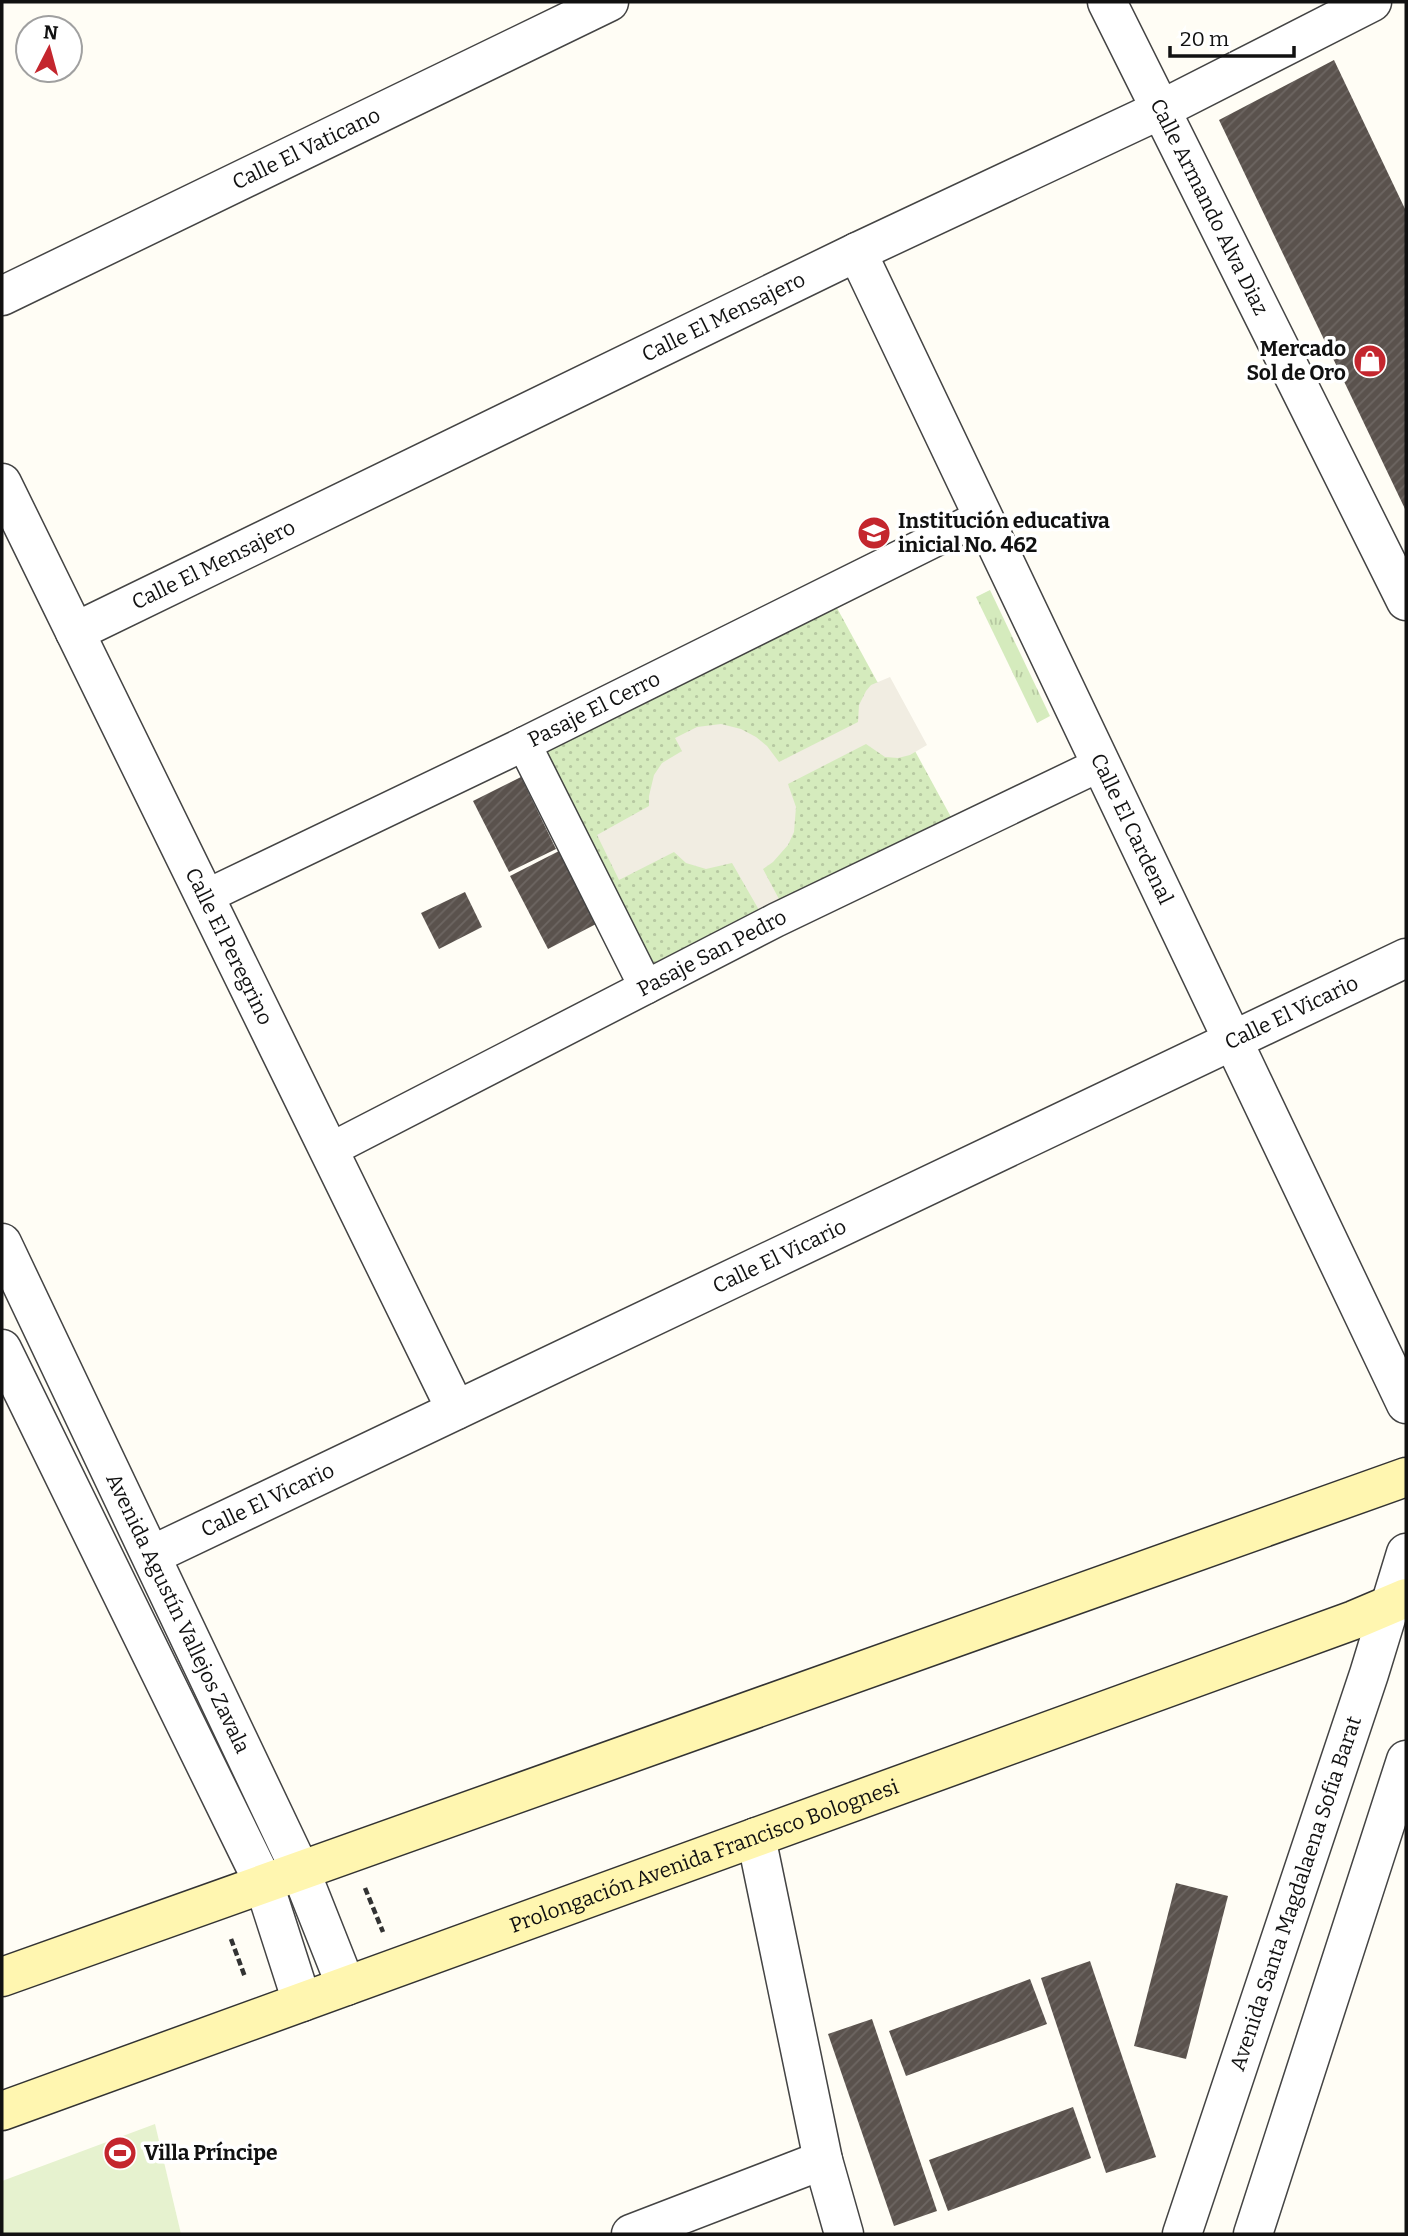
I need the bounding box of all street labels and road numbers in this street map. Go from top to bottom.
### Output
street label: Calle Armando Alva Diaz [1144,94,1274,319]
street label: Calle El Vaticano [228,102,384,195]
street label: Calle El Mensajero [638,266,809,368]
street label: Calle El Mensajero [128,514,299,615]
street label: Pasaje El Cerro [524,666,664,753]
street label: Calle El Cardenal [1085,749,1179,908]
street label: Calle El Peregrino [179,864,278,1029]
street label: Pasaje San Pedro [633,904,791,1002]
street label: Calle El Vicario [1220,970,1362,1055]
street label: Calle El Vicario [709,1213,851,1299]
street label: Calle El Vicario [197,1457,339,1543]
street label: Avenida Agustín Vallejos Zavala [100,1469,256,1758]
street label: Avenida Santa Magdalaena Sofia Barat [1224,1712,1367,2074]
street label: Prolongación Avenida Francisco Bolognesi [506,1773,902,1939]

